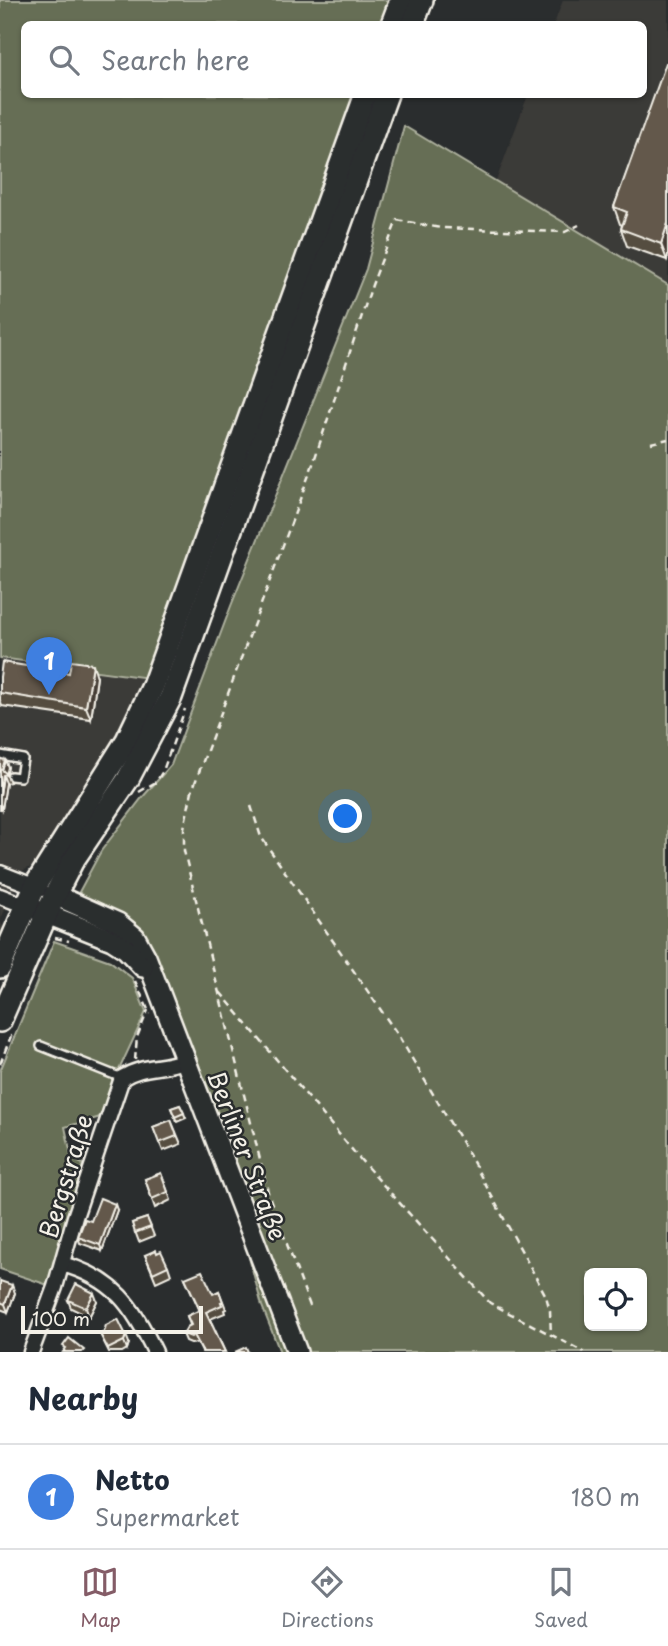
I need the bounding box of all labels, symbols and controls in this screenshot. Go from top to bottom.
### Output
search box [21,21,647,98]
text: Search here [101,40,250,79]
icon: search [45,41,83,79]
pin: 1 [26,637,72,695]
your location [328,799,362,833]
street label: Berliner Straße [199,1065,297,1245]
street label: Bergstraße [29,1110,101,1242]
map controls [584,1268,647,1331]
button: locate [584,1268,647,1331]
scale bar [21,1303,203,1335]
text: 100 m [32,1304,90,1332]
text: Nearby [28,1375,138,1420]
text: Netto [95,1460,170,1499]
text: 1 [46,1479,57,1514]
text: 180 m [571,1479,640,1514]
text: Supermarket [95,1499,239,1534]
tab: Map [80,1563,121,1633]
tab: Directions [281,1563,374,1633]
tab: Saved [534,1563,588,1633]

